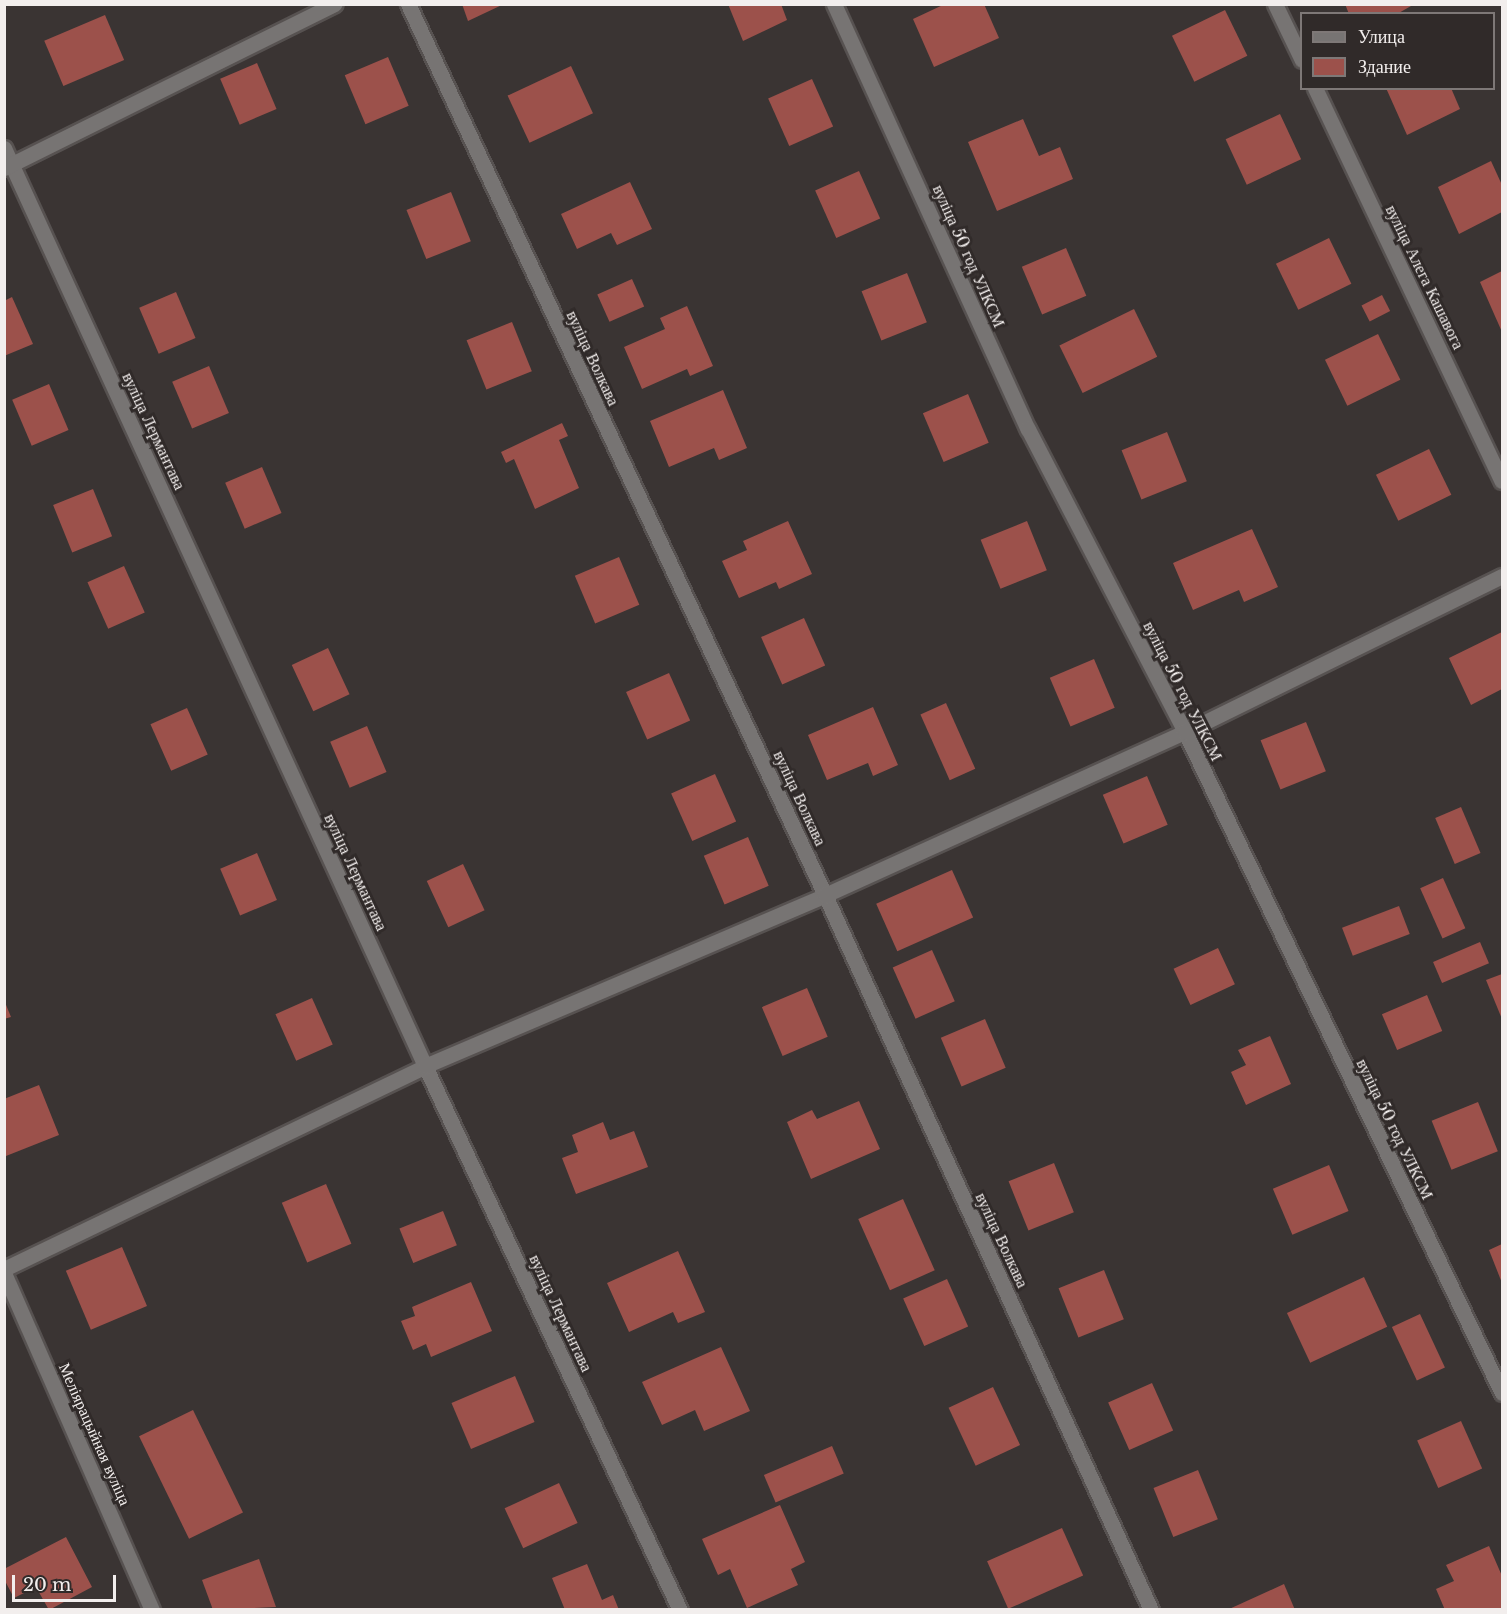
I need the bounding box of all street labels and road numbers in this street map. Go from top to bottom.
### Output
street label: вуліца 50 год УЛКСМ [929,182,1009,330]
street label: вуліца Алега Кашавога [1382,202,1468,352]
street label: вуліца Волкава [563,307,623,409]
street label: вуліца Лермантава [118,369,190,493]
street label: вуліца 50 год УЛКСМ [1139,618,1227,764]
street label: вуліца Волкава [770,747,830,849]
street label: вуліца Лермантава [320,810,392,934]
street label: вуліца 50 год УЛКСМ [1353,1056,1437,1202]
street label: вуліца Волкава [972,1189,1032,1291]
street label: вуліца Лермантава [525,1251,597,1375]
street label: Меліярацыйная вуліца [55,1360,135,1508]

